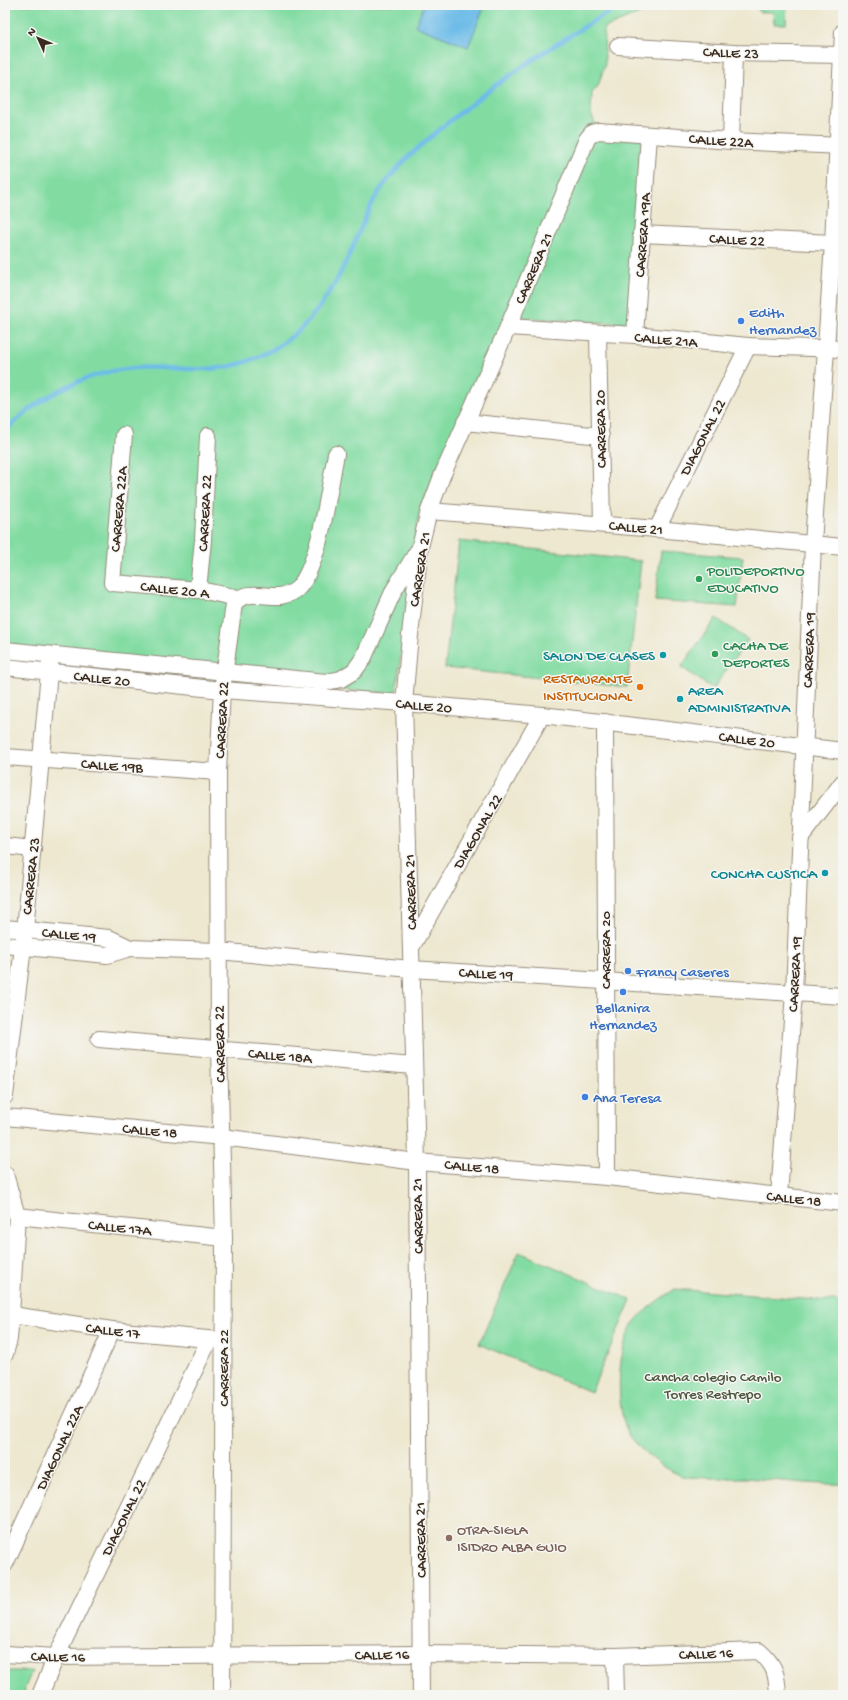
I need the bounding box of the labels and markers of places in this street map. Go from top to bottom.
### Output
place label: Edith Hernandez [749,305,817,340]
marker: Edith Hernandez [736,316,746,326]
place label: POLIDEPORTIVO EDUCATIVO [706,563,804,598]
marker: POLIDEPORTIVO EDUCATIVO [694,574,704,584]
place label: CACHA DE DEPORTES [722,638,789,673]
place label: SALON DE CLASES [543,648,655,666]
marker: CACHA DE DEPORTES [710,649,720,659]
marker: SALON DE CLASES [658,650,668,660]
place label: RESTAURANTE INSTITUCIONAL [543,671,633,706]
marker: RESTAURANTE INSTITUCIONAL [635,682,645,692]
place label: AREA ADMINISTRATIVA [688,683,791,718]
marker: AREA ADMINISTRATIVA [675,694,685,704]
place label: CONCHA CUSTICA [711,866,818,884]
marker: CONCHA CUSTICA [820,868,830,878]
place label: Francy Caseres [635,964,729,982]
marker: Francy Caseres [623,966,633,976]
marker: Bellanira Hernandez [618,987,628,997]
place label: Bellanira Hernandez [589,1000,657,1035]
place label: Ana Teresa [593,1090,662,1108]
marker: Ana Teresa [580,1092,590,1102]
place label: OTRA-SIGLA ISIDRO ALBA GUIO [457,1522,567,1557]
marker: OTRA-SIGLA ISIDRO ALBA GUIO [444,1533,454,1543]

